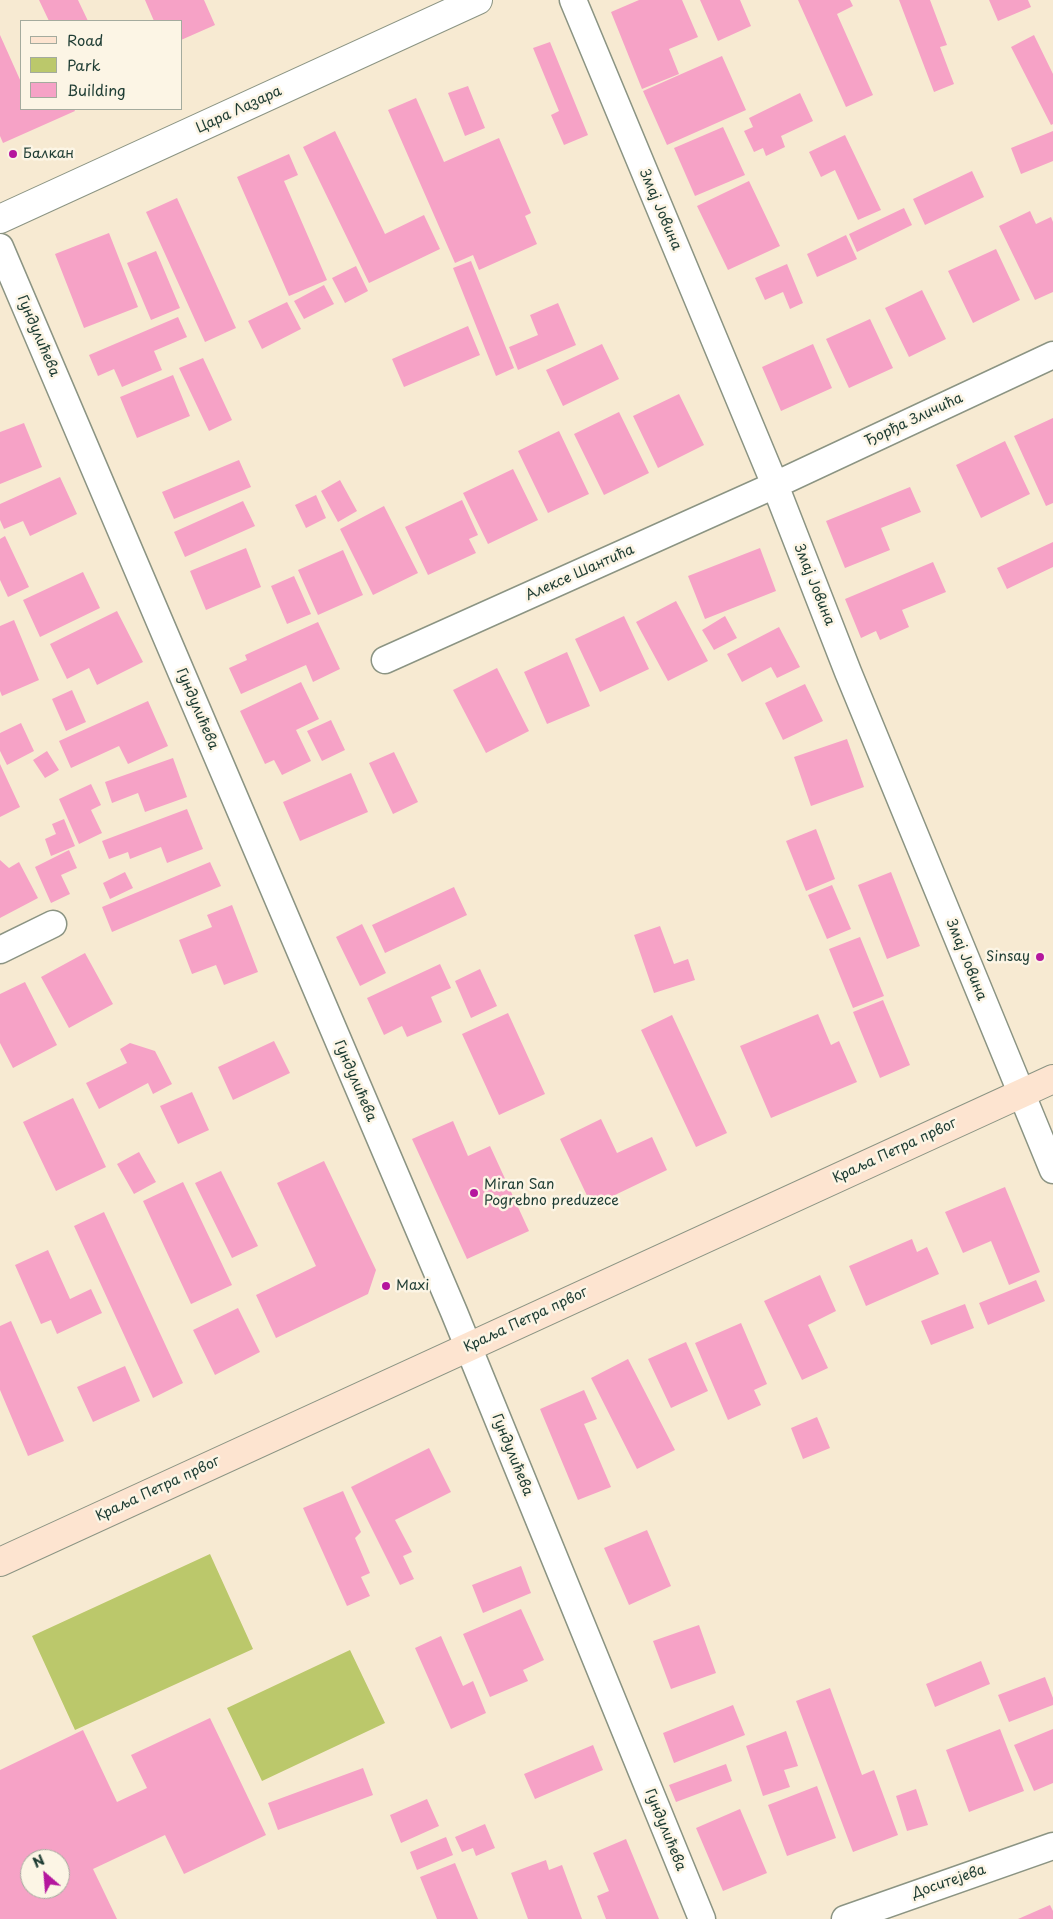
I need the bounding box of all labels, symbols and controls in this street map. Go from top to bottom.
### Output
legend [20,20,182,110]
text: Road [67,28,103,51]
text: Park [67,53,101,76]
text: Building [67,78,126,101]
street label: Цара Лазара [193,83,285,137]
place label: Балкан [23,146,74,162]
marker: Балкан [7,148,19,160]
street label: Змај Јовина [635,167,685,253]
street label: Гундулићева [13,293,63,379]
street label: Ђорђа Зличића [862,390,966,450]
street label: Алексе Шантића [523,542,637,604]
street label: Змај Јовина [790,542,838,628]
street label: Гундулићева [172,666,222,752]
street label: Змај Јовина [942,917,990,1003]
place label: Sinsay [986,949,1030,965]
marker: Sinsay [1034,951,1046,963]
street label: Гундулићева [330,1038,380,1124]
street label: Краља Петра првог [830,1115,960,1187]
place label: Miran San Pogrebno preduzece [484,1177,619,1210]
marker: Miran San Pogrebno preduzece [468,1187,480,1199]
place label: Maxi [396,1278,429,1294]
marker: Maxi [380,1280,392,1292]
street label: Краља Петра првог [461,1284,591,1356]
street label: Гундулићева [488,1412,536,1498]
street label: Краља Петра првог [93,1453,223,1525]
street label: Гундулићева [641,1787,689,1873]
north arrow [20,1849,70,1899]
text: N [29,1849,48,1873]
street label: Доситејева [910,1862,988,1902]

